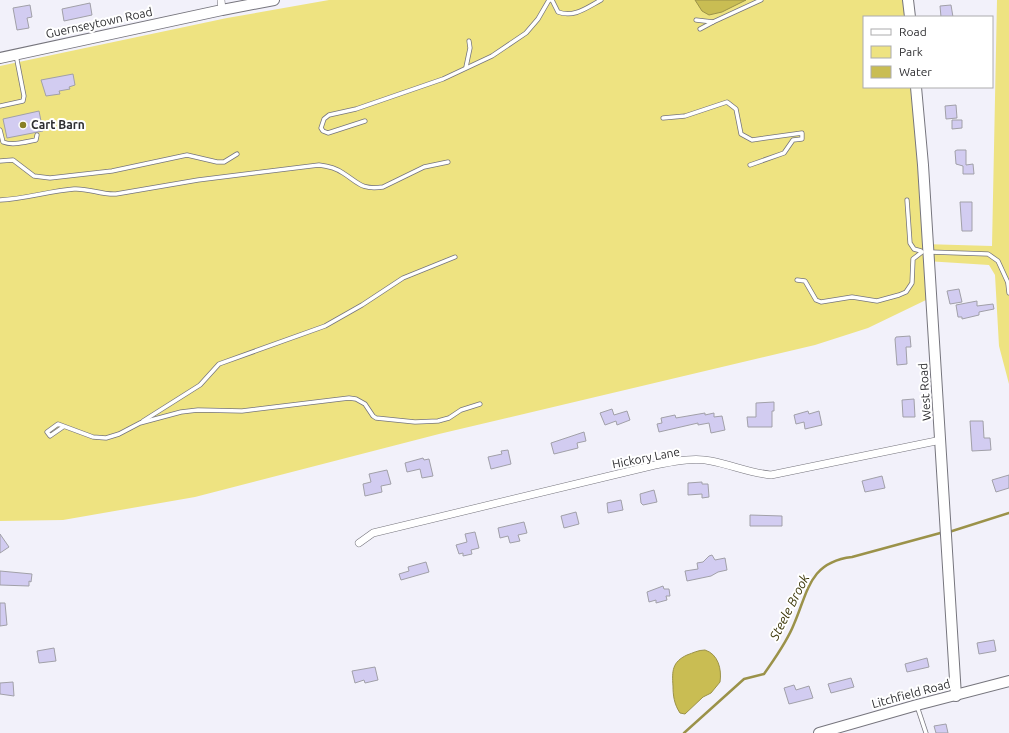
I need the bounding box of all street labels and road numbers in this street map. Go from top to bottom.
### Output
street label: Guernseytown Road [44,5,153,40]
street label: West Road [916,363,933,421]
street label: Hickory Lane [611,445,681,470]
street label: Litchfield Road [870,677,952,710]

